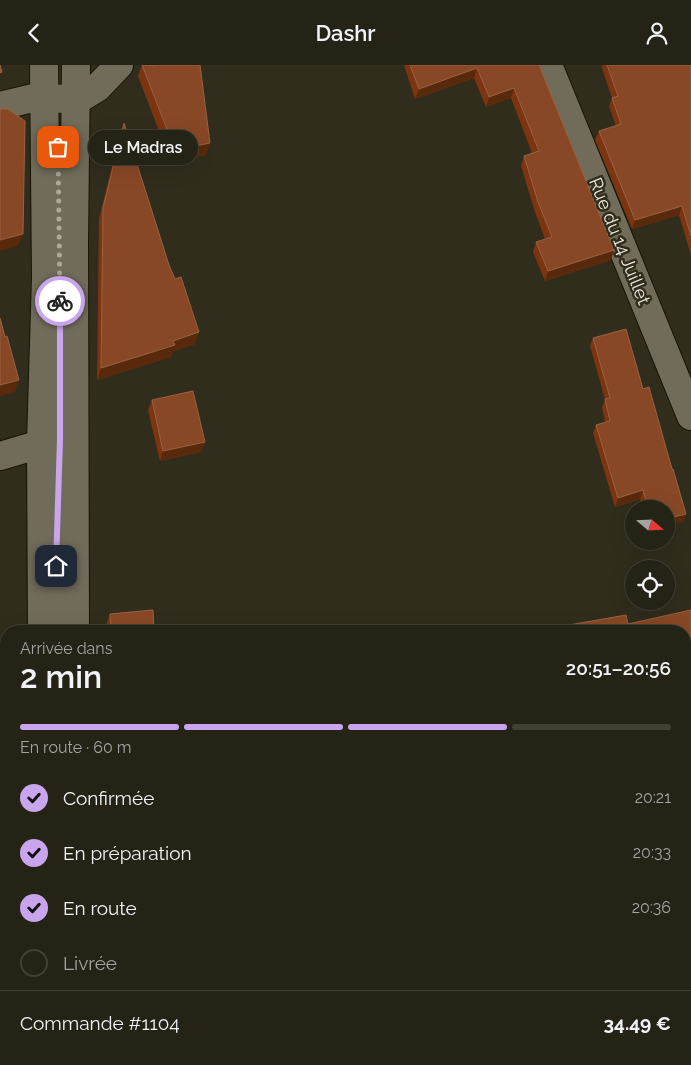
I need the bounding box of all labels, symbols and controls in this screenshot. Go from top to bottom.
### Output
icon: back [20,19,48,47]
icon: person [643,19,671,47]
text: Dashr [315,20,376,46]
pin [37,126,79,168]
callout: Le Madras [88,129,198,165]
icon: bag [44,133,72,161]
text: Le Madras [104,138,182,157]
street label: Rue du 14 Juillet [585,174,655,308]
courier [35,276,85,326]
icon: bike [46,287,74,315]
north arrow [625,500,675,550]
map controls [625,500,675,610]
pin [35,545,77,587]
icon: home [42,552,70,580]
button: locate [625,560,675,610]
text: Arrivée dans [20,639,112,658]
text: 20:51–20:56 [566,657,671,679]
text: 2 min [20,658,102,695]
text: En route · 60 m [20,738,131,757]
icon: check [20,784,48,812]
text: Confirmée [63,787,154,809]
text: 20:21 [635,788,671,807]
icon: check [20,839,48,867]
text: En préparation [63,842,192,864]
text: 20:33 [633,843,671,862]
icon: check [20,894,48,922]
text: En route [63,897,137,919]
text: 20:36 [632,898,671,917]
text: Livrée [63,952,117,974]
text: Commande #1104 [20,1012,180,1034]
text: 34.49 € [604,1012,671,1034]

